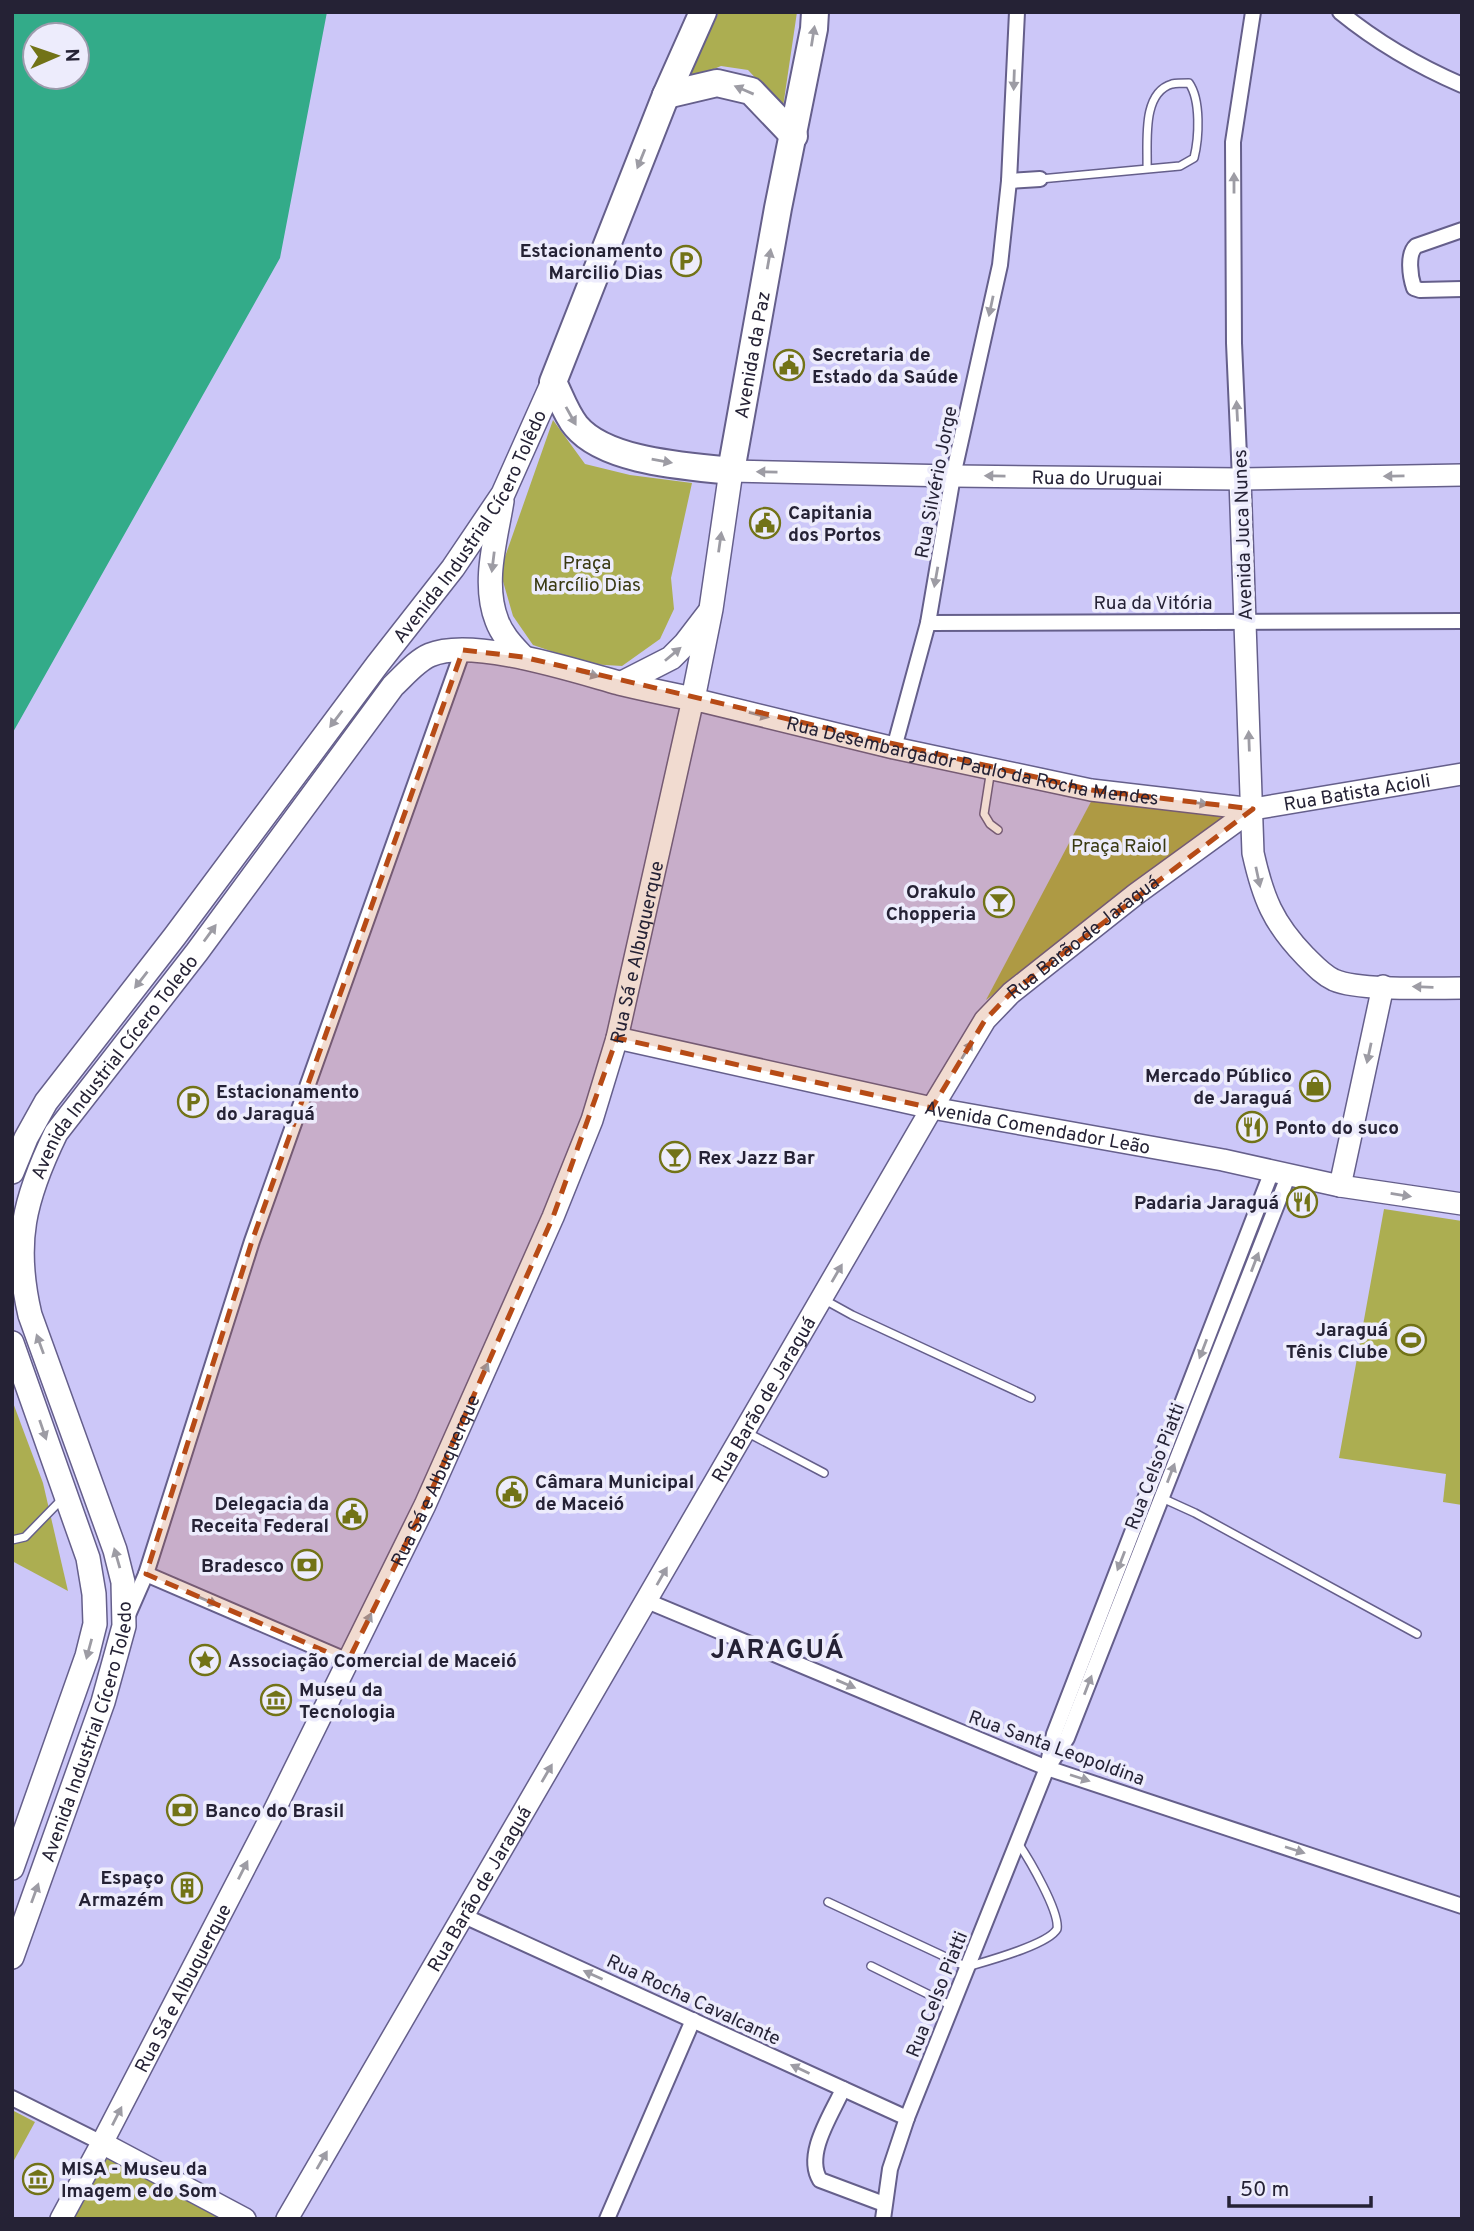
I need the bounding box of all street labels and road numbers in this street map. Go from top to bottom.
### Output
street label: Avenida da Paz [731,289,777,421]
street label: Rua Silvério Jorge [910,404,963,561]
street label: Avenida Industrial Cícero Tolêdo [389,407,553,649]
street label: Avenida Juca Nunes [1229,449,1259,621]
street label: Rua do Uruguai [1031,467,1162,492]
street label: Rua da Vitória [1094,592,1212,616]
street label: Rua Desembargador Paulo da Rocha Mendes [784,712,1160,812]
street label: Rua Batista Acioli [1282,769,1432,818]
street label: Rua Sá e Albuquerque [606,859,670,1046]
street label: Rua Barão de Jaraguá [1003,871,1165,1006]
street label: Avenida Industrial Cícero Toledo [27,951,204,1183]
street label: Avenida Comendador Leão [922,1097,1152,1161]
street label: Rua Barão de Jaraguá [707,1313,822,1487]
street label: Rua Sá e Albuquerque [386,1391,487,1571]
street label: Rua Celso Piatti [1121,1400,1191,1534]
street label: Avenida Industrial Cícero Toledo [37,1601,138,1866]
street label: Rua Santa Leopoldina [965,1706,1148,1792]
street label: Rua Barão de Jaraguá [423,1803,538,1977]
street label: Rua Sá e Albuquerque [130,1900,238,2077]
street label: Rua Celso Piatti [902,1928,974,2061]
street label: Rua Rocha Cavalcante [602,1950,784,2052]

